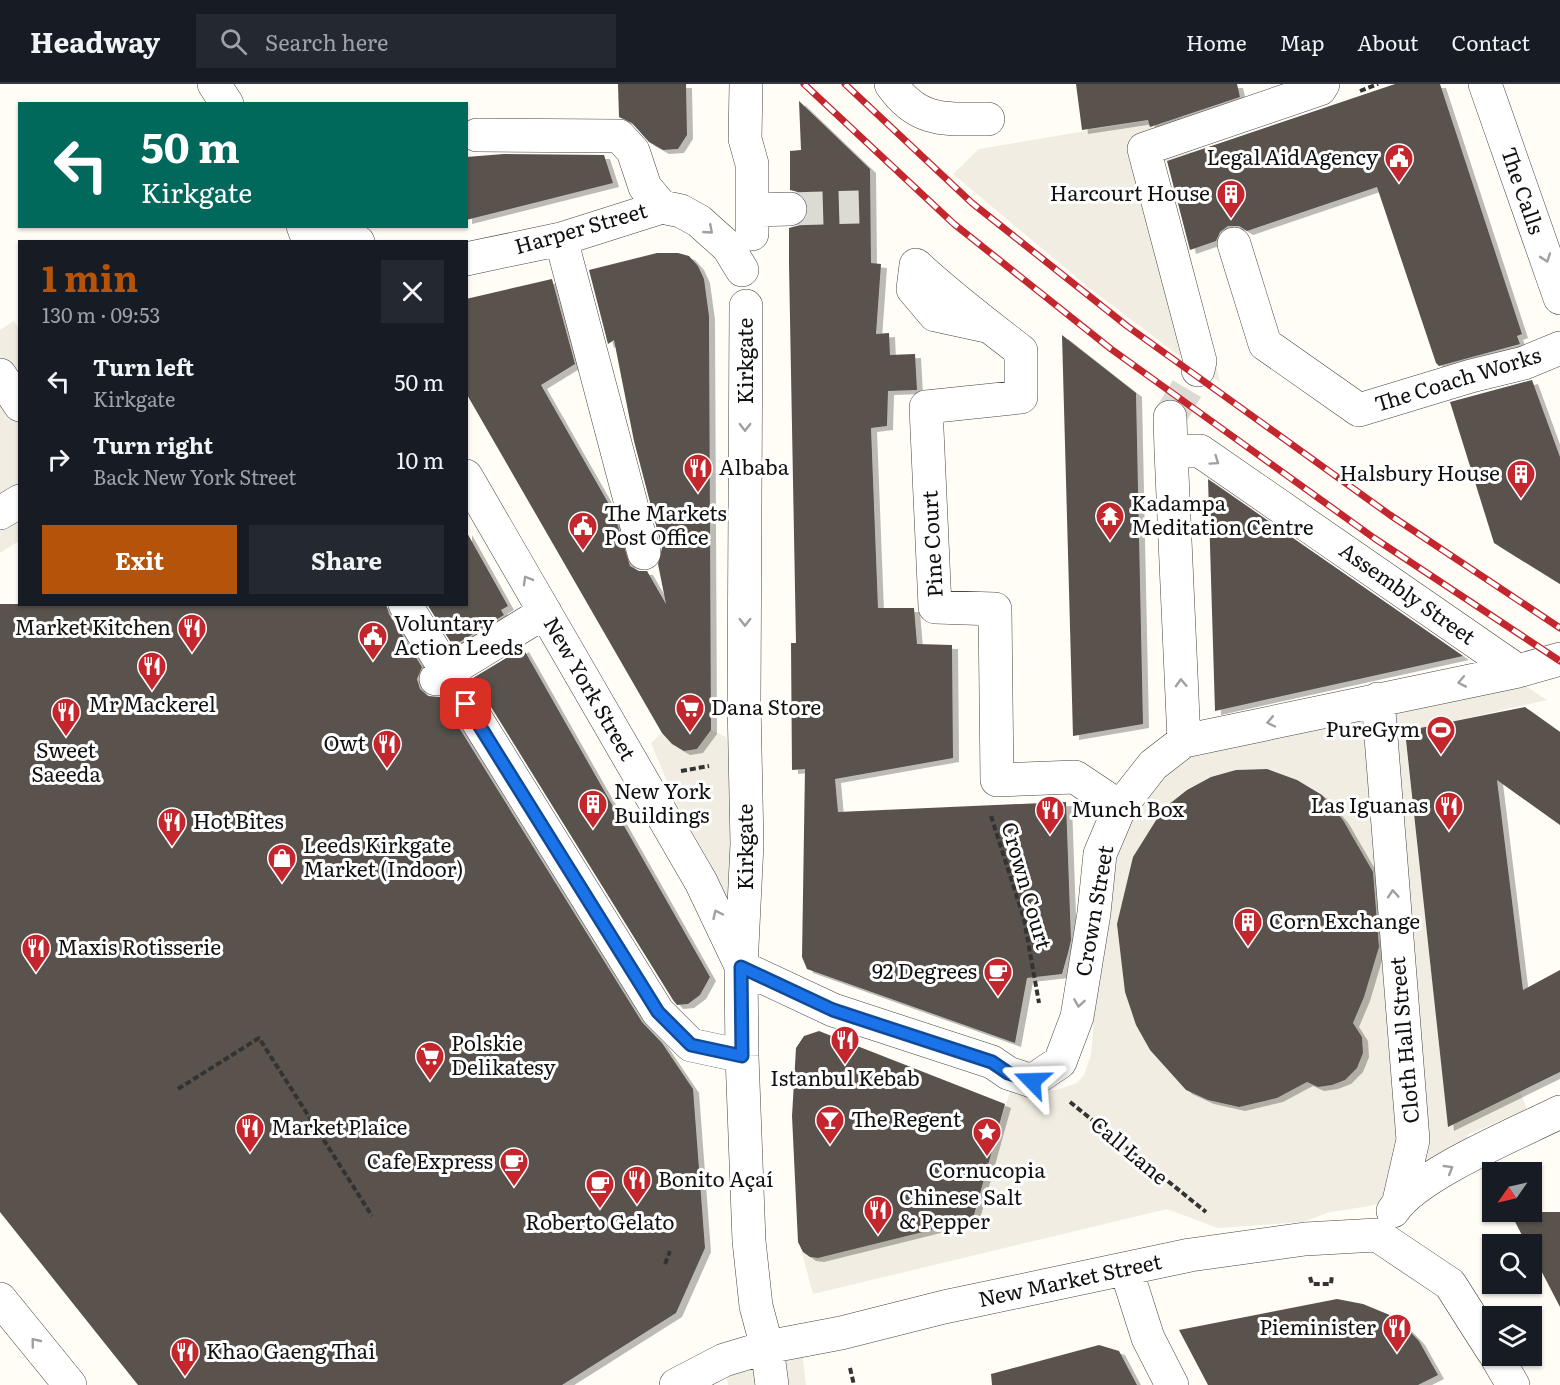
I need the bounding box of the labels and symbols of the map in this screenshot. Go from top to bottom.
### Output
place label: Legal Aid Agency [1206,140,1379,171]
public building icon: Legal Aid Agency [1383,142,1415,184]
street label: The Calls [1495,142,1554,238]
place label: Harcourt House [1050,176,1210,207]
building icon: Harcourt House [1215,178,1247,220]
street label: Harper Street [510,193,651,260]
one-way arrow [702,223,712,234]
one-way arrow [1538,252,1551,263]
street label: Kirkgate [728,318,759,404]
street label: The Coach Works [1370,338,1544,418]
one-way arrow [739,423,752,432]
place label: Albaba [719,450,790,481]
restaurant icon: Albaba [682,452,714,494]
one-way arrow [1208,454,1219,465]
place label: Halsbury House [1339,456,1500,487]
building icon: Halsbury House [1505,458,1537,500]
place label: Kadampa Meditation Centre [1131,486,1314,541]
street label: Pine Court [912,489,949,598]
place label: The Markets Post Office [604,496,727,551]
temple icon: Kadampa Meditation Centre [1094,500,1126,542]
public building icon: The Markets Post Office [567,510,599,552]
street label: Assembly Street [1334,533,1483,651]
one-way arrow [523,576,534,587]
place label: Voluntary Action Leeds [394,606,523,661]
place label: Market Kitchen [15,610,171,641]
street label: New York Street [537,610,645,766]
restaurant icon: Market Kitchen [176,612,208,654]
one-way arrow [739,618,751,627]
public building icon: Voluntary Action Leeds [357,620,389,662]
restaurant icon: Mr Mackerel [136,650,168,692]
one-way arrow [1458,675,1468,688]
pin [440,678,491,729]
one-way arrow [1175,678,1187,687]
place label: Mr Mackerel [88,687,216,718]
place label: Dana Store [711,690,821,721]
supermarket icon: Dana Store [674,692,706,734]
restaurant icon: Sweet Saeeda [50,696,82,738]
place label: PureGym [1326,712,1420,743]
sports icon: PureGym [1425,714,1457,756]
one-way arrow [1267,715,1277,728]
place label: Owt [323,726,367,757]
restaurant icon: Owt [371,728,403,770]
place label: Sweet Saeeda [31,733,101,788]
place label: New York Buildings [614,774,711,829]
building icon: New York Buildings [577,788,609,830]
place label: Las Iguanas [1311,788,1428,819]
restaurant icon: Las Iguanas [1433,790,1465,832]
place label: Munch Box [1071,792,1184,823]
restaurant icon: Munch Box [1034,794,1066,836]
place label: Hot Bites [193,804,284,835]
street label: Kirkgate [728,804,759,890]
restaurant icon: Hot Bites [156,806,188,848]
street label: Crown Court [995,818,1062,953]
place label: Leeds Kirkgate Market (Indoor) [303,828,463,883]
shop icon: Leeds Kirkgate Market (Indoor) [266,842,298,884]
street label: Crown Street [1066,842,1119,979]
one-way arrow [1387,889,1400,898]
place label: Corn Exchange [1269,904,1420,935]
building icon: Corn Exchange [1232,906,1264,948]
one-way arrow [712,910,724,921]
place label: Maxis Rotisserie [57,930,221,961]
restaurant icon: Maxis Rotisserie [20,932,52,974]
place label: 92 Degrees [872,954,977,985]
street label: Cloth Hall Street [1380,955,1425,1125]
cafe icon: 92 Degrees [982,956,1014,998]
one-way arrow [1073,998,1086,1008]
restaurant icon: Istanbul Kebab [829,1024,861,1066]
place label: Polskie Delikatesy [451,1026,556,1081]
supermarket icon: Polskie Delikatesy [414,1040,446,1082]
position arrow [1000,1049,1064,1113]
place label: Istanbul Kebab [770,1061,920,1092]
place label: The Regent [851,1102,962,1133]
bar icon: The Regent [814,1104,846,1146]
street label: Call Lane [1085,1107,1176,1191]
place label: Market Plaice [271,1110,407,1141]
restaurant icon: Market Plaice [234,1112,266,1154]
place icon: Cornucopia [971,1116,1003,1158]
place label: Cafe Express [367,1144,493,1175]
cafe icon: Cafe Express [498,1146,530,1188]
place label: Cornucopia [928,1153,1046,1184]
place label: Bonito Açaí [658,1162,773,1193]
north arrow [1482,1162,1542,1222]
restaurant icon: Bonito Açaí [621,1164,653,1206]
one-way arrow [1443,1164,1453,1176]
cafe icon: Roberto Gelato [584,1168,616,1210]
place label: Chinese Salt & Pepper [899,1180,1023,1235]
restaurant icon: Chinese Salt & Pepper [862,1194,894,1236]
place label: Roberto Gelato [525,1205,675,1236]
street label: New Market Street [975,1244,1164,1313]
place label: Pieminister [1259,1310,1376,1341]
restaurant icon: Pieminister [1381,1312,1413,1354]
place label: Khao Gaeng Thai [206,1334,375,1365]
restaurant icon: Khao Gaeng Thai [169,1336,201,1378]
one-way arrow [31,1338,42,1349]

